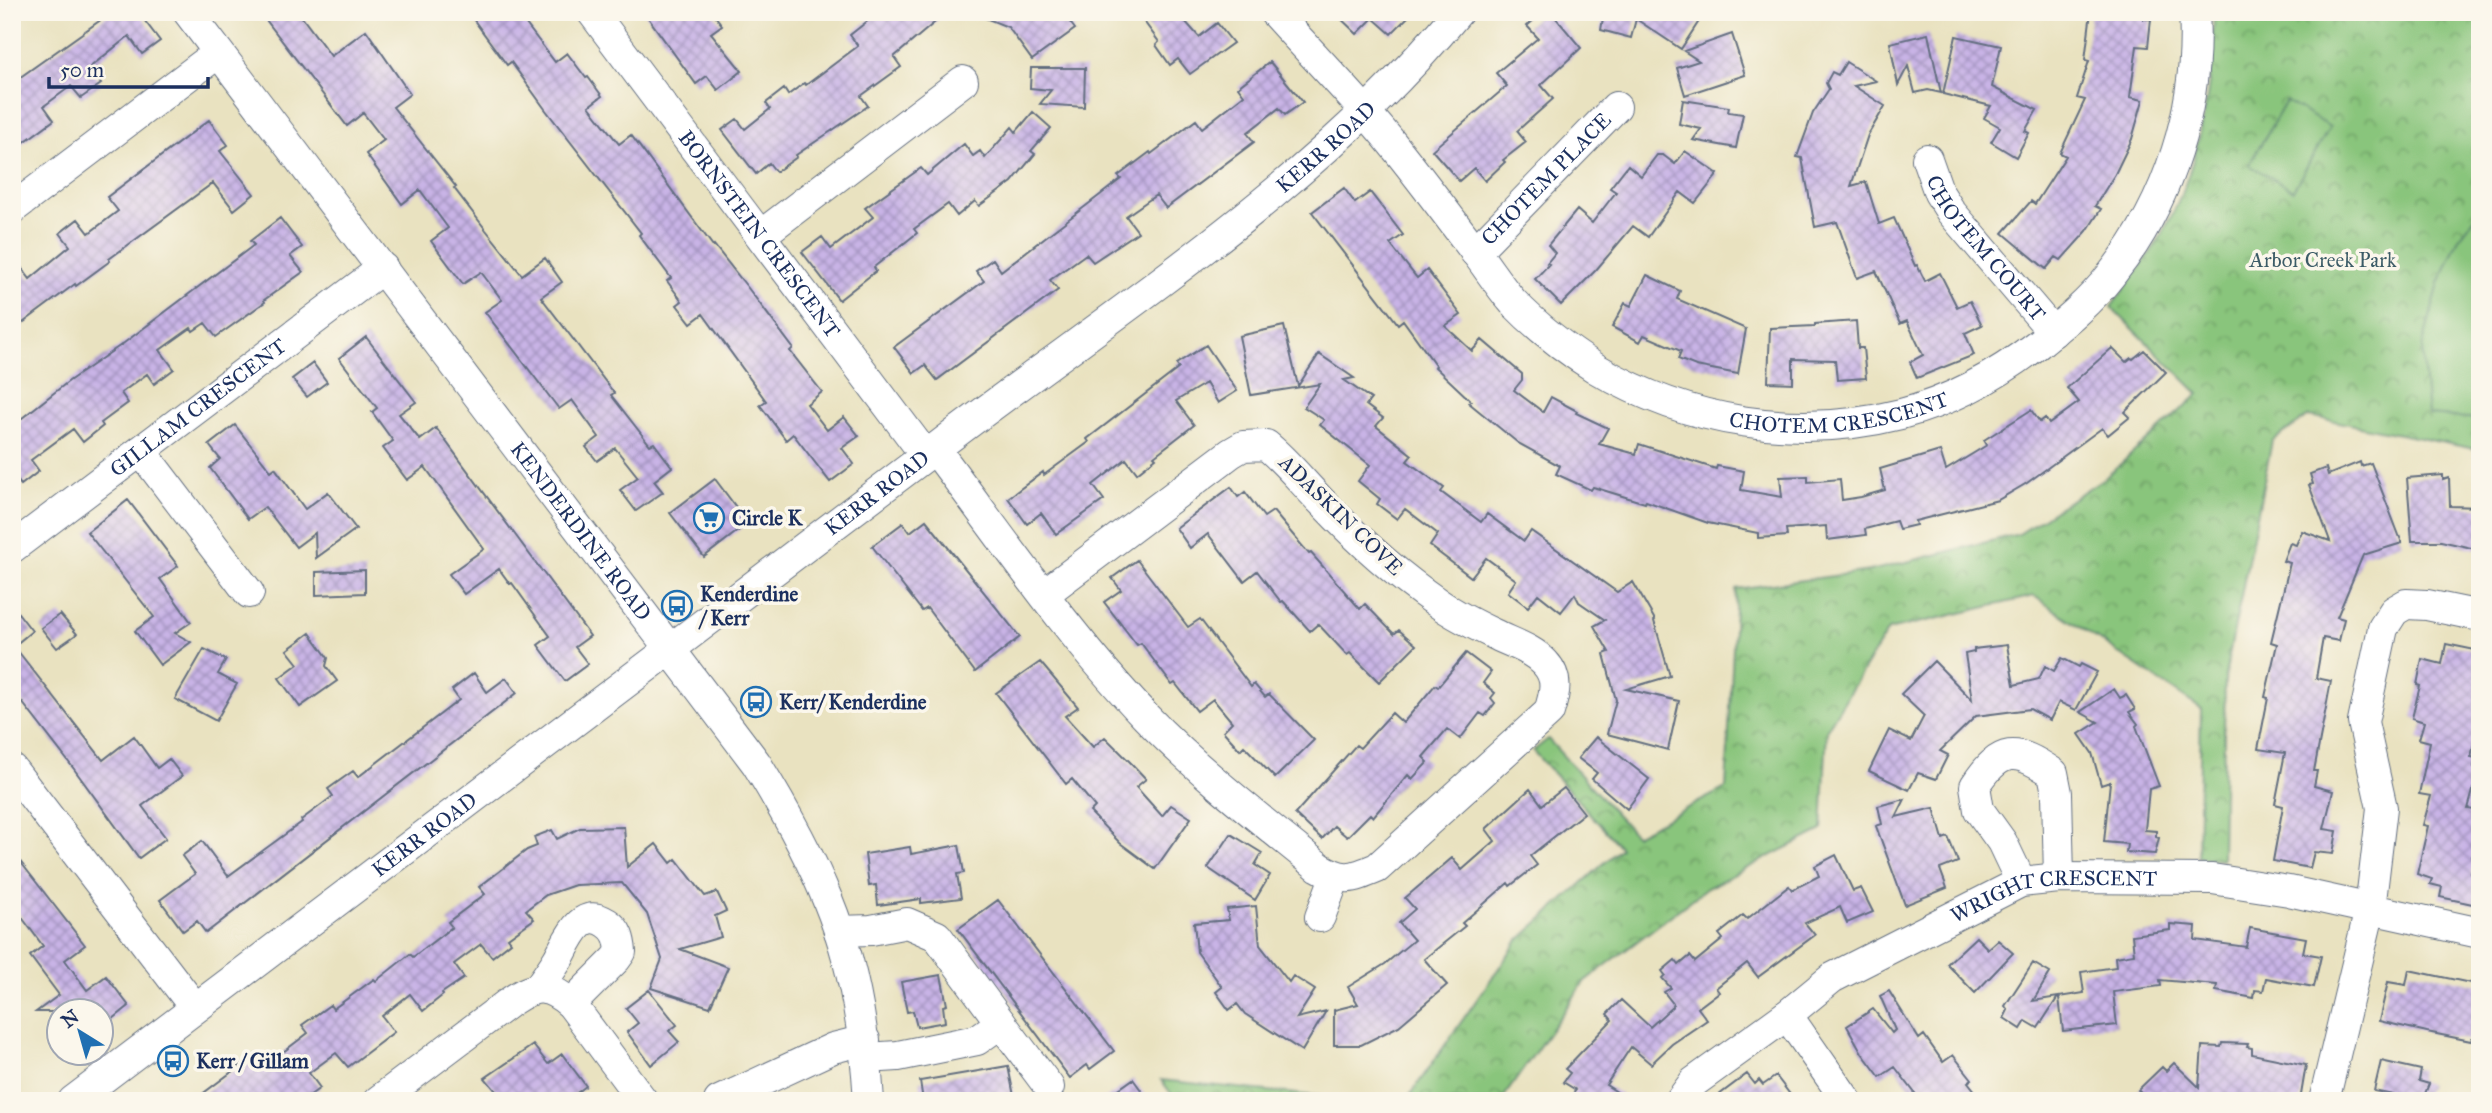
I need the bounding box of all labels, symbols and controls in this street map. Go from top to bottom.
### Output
scale bar [49,46,208,90]
text: 50 m [60,57,105,83]
street label: KERR ROAD [1271,96,1381,199]
street label: CHOTEM PLACE [1476,107,1616,251]
street label: BORNSTEIN CRESCENT [673,125,846,343]
street label: CHOTEM COURT [1921,172,2051,326]
park label: Arbor Creek Park [2249,247,2397,273]
street label: GILLAM CRESCENT [105,333,291,483]
street label: CHOTEM CRESCENT [1727,386,1952,439]
street label: KENDERDINE ROAD [505,437,657,626]
street label: KERR ROAD [819,445,935,541]
street label: ADASKIN COVE [1273,449,1408,581]
supermarket icon: Circle K [692,501,726,535]
place label: Circle K [732,505,804,531]
place label: Kenderdine / Kerr [698,581,799,631]
bus stop icon: Kenderdine / Kerr [660,589,694,623]
bus stop icon: Kerr/ Kenderdine [739,685,773,719]
place label: Kerr/ Kenderdine [779,689,927,715]
street label: KERR ROAD [367,787,482,883]
street label: WRIGHT CRESCENT [1946,865,2157,929]
north arrow [46,998,116,1068]
text: N [57,1005,83,1033]
bus stop icon: Kerr / Gillam [156,1044,190,1078]
place label: Kerr / Gillam [196,1048,309,1074]

